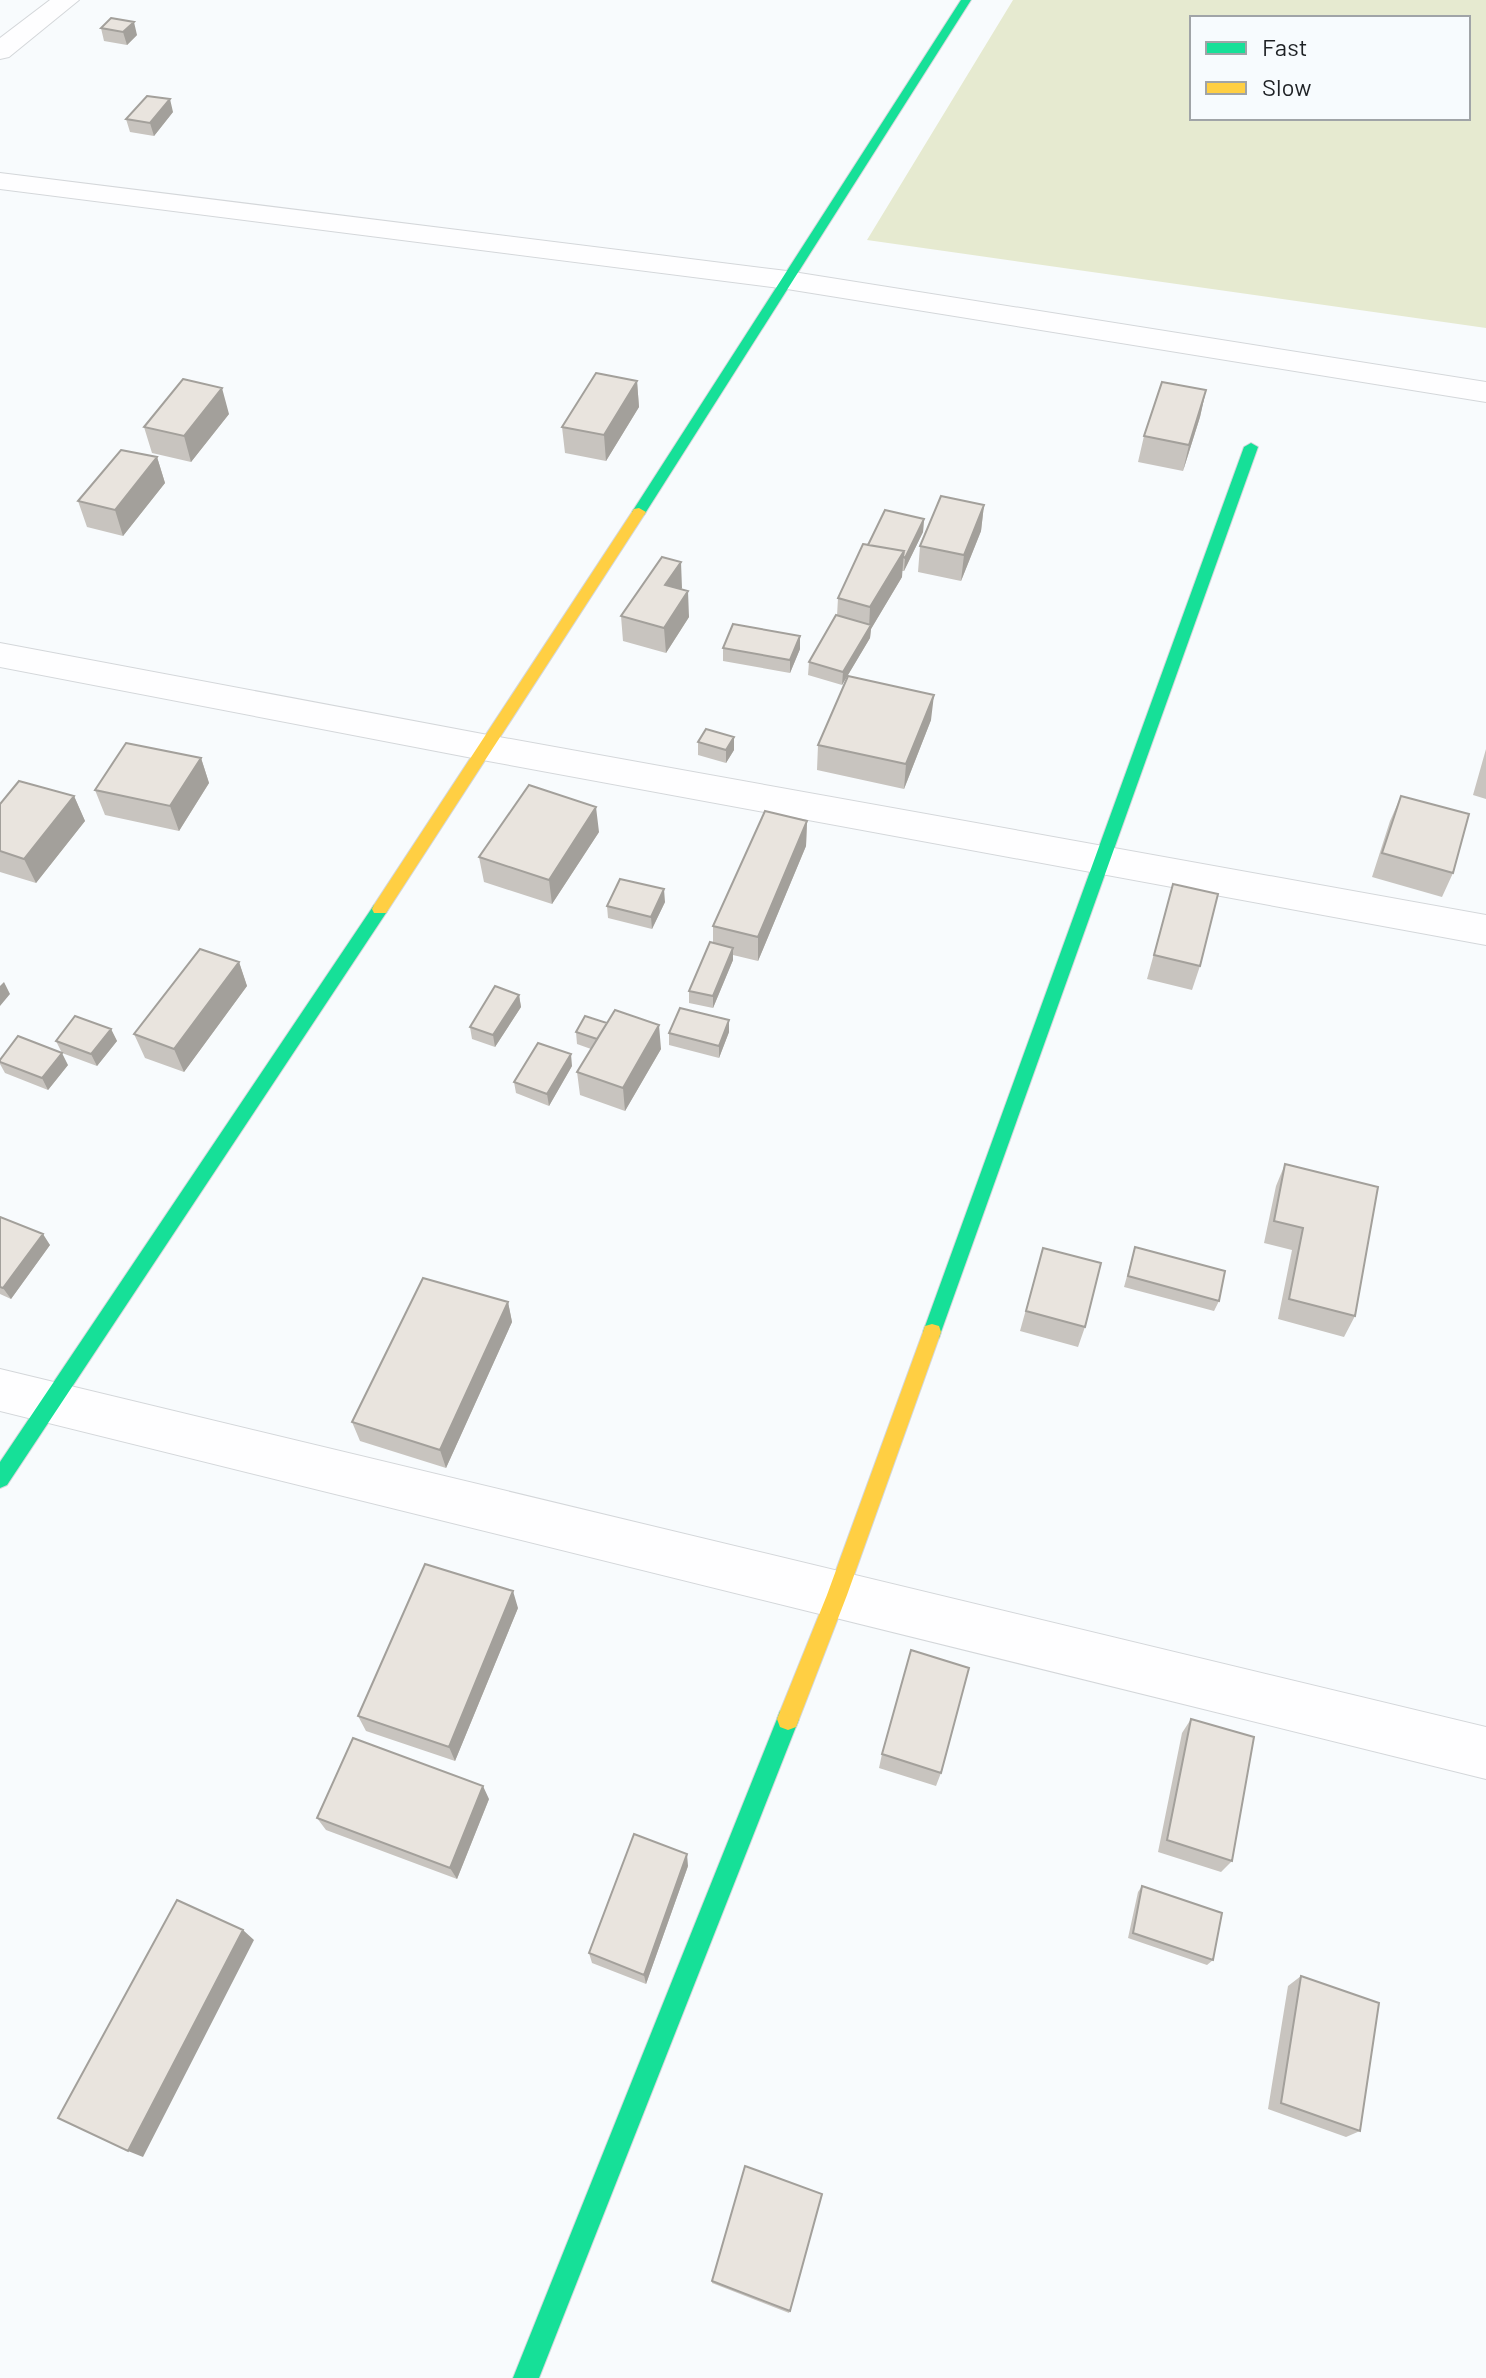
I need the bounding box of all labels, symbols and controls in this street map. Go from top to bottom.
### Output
legend [1190,16,1470,120]
text: Fast [1262,32,1307,61]
text: Slow [1262,72,1311,101]

